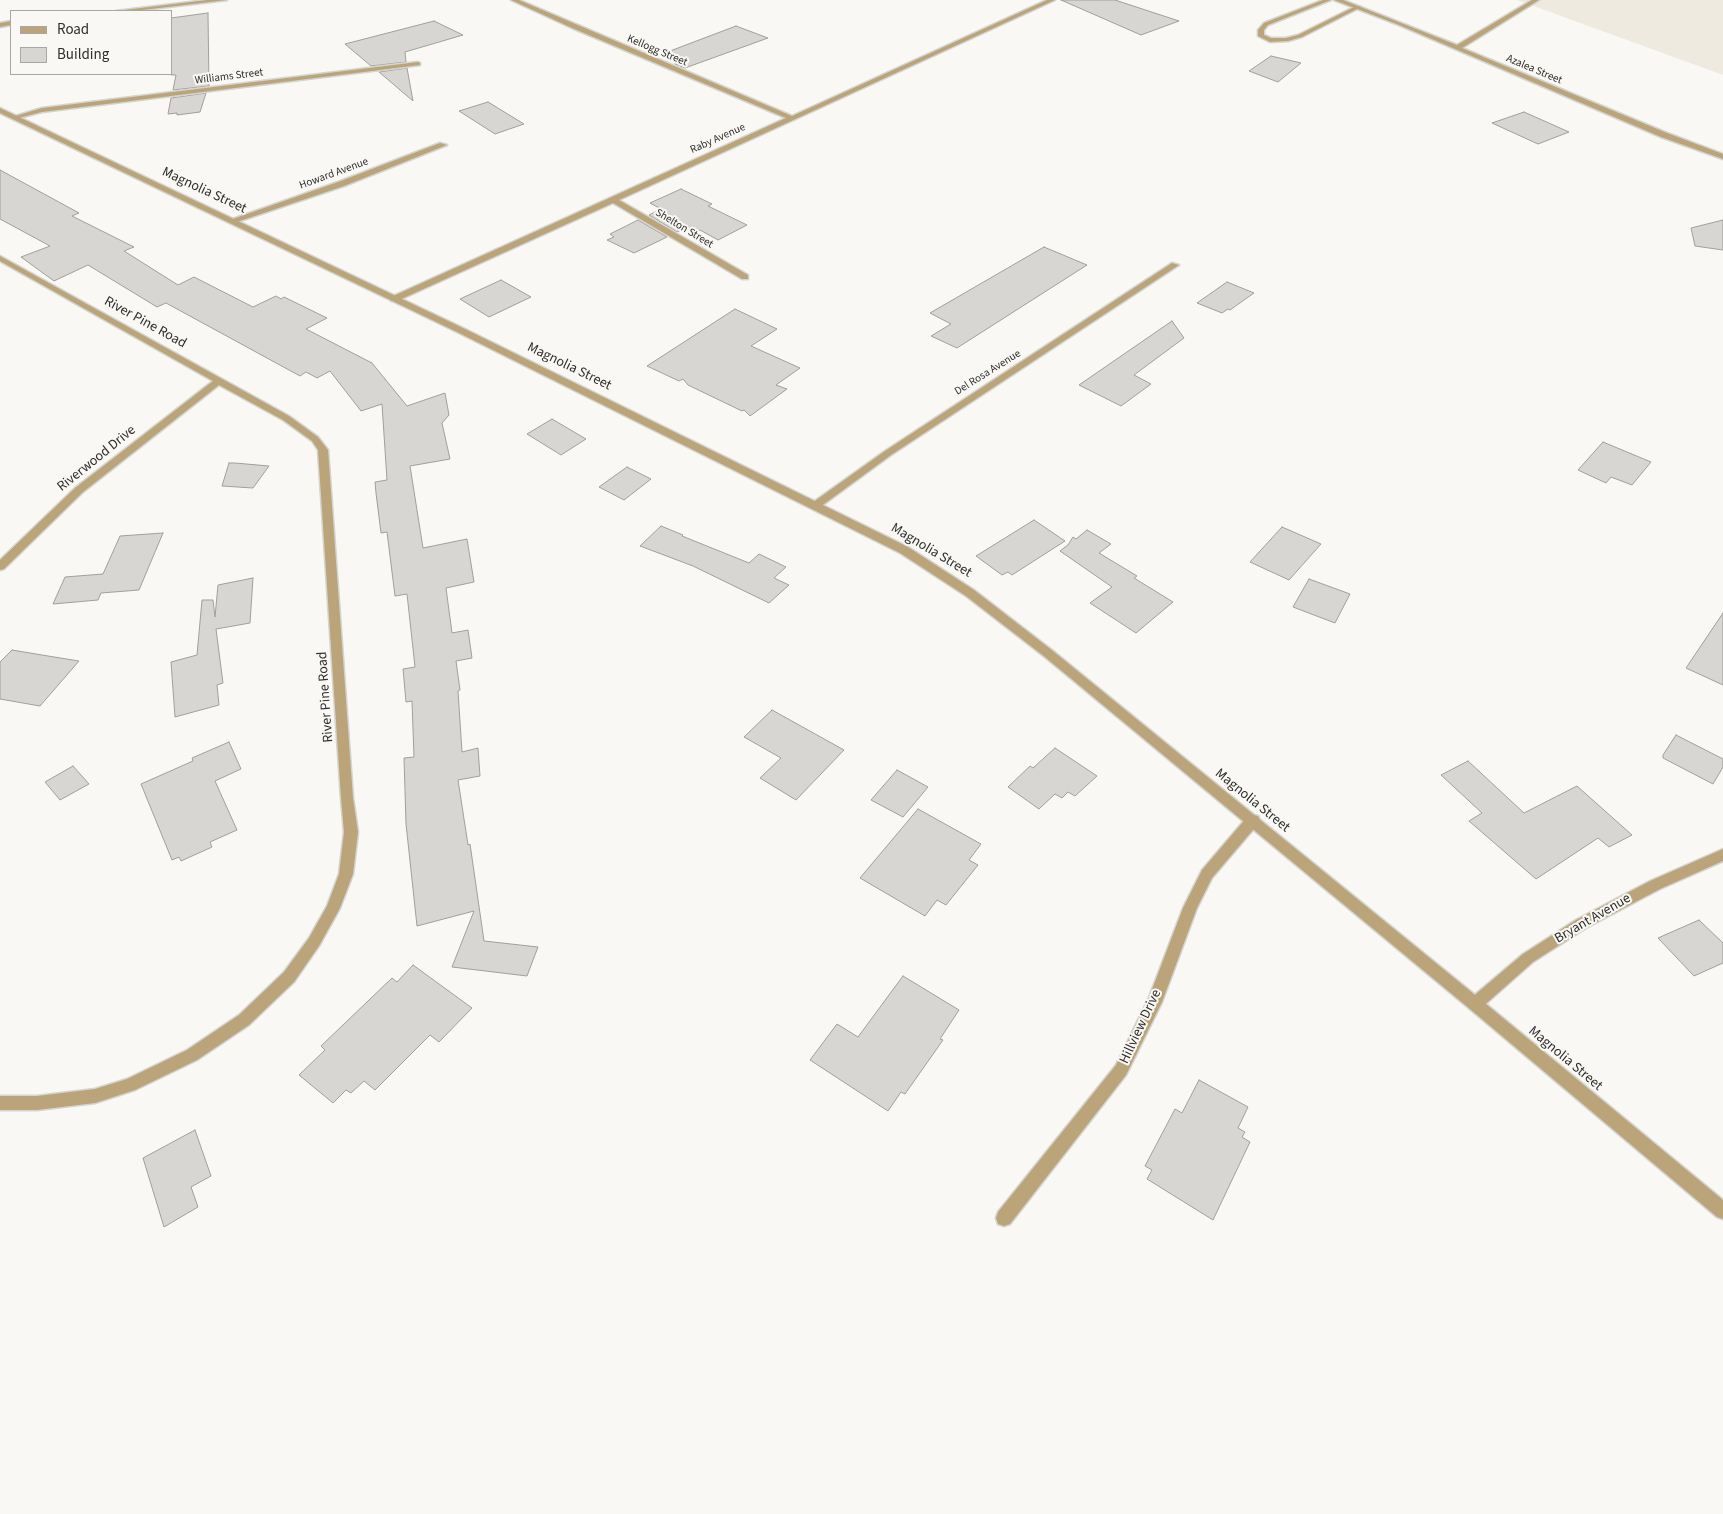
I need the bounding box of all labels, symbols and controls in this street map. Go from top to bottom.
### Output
legend [10,10,172,75]
text: Road [57,19,89,40]
street label: Kellogg Street [625,32,689,70]
text: Building [57,44,109,65]
street label: Azalea Street [1504,52,1564,88]
street label: Williams Street [194,66,264,88]
street label: Raby Avenue [688,121,748,157]
street label: Howard Avenue [298,155,370,193]
street label: Magnolia Street [159,164,249,218]
street label: Shelton Street [653,206,715,252]
street label: River Pine Road [101,294,189,352]
street label: Magnolia Street [524,339,614,395]
street label: Del Rosa Avenue [952,347,1024,399]
street label: Riverwood Drive [54,422,140,496]
street label: Magnolia Street [887,520,975,582]
street label: River Pine Road [314,651,338,743]
street label: Magnolia Street [1211,766,1293,836]
street label: Bryant Avenue [1552,890,1634,948]
street label: Hillview Drive [1116,987,1166,1067]
street label: Magnolia Street [1525,1023,1605,1095]

